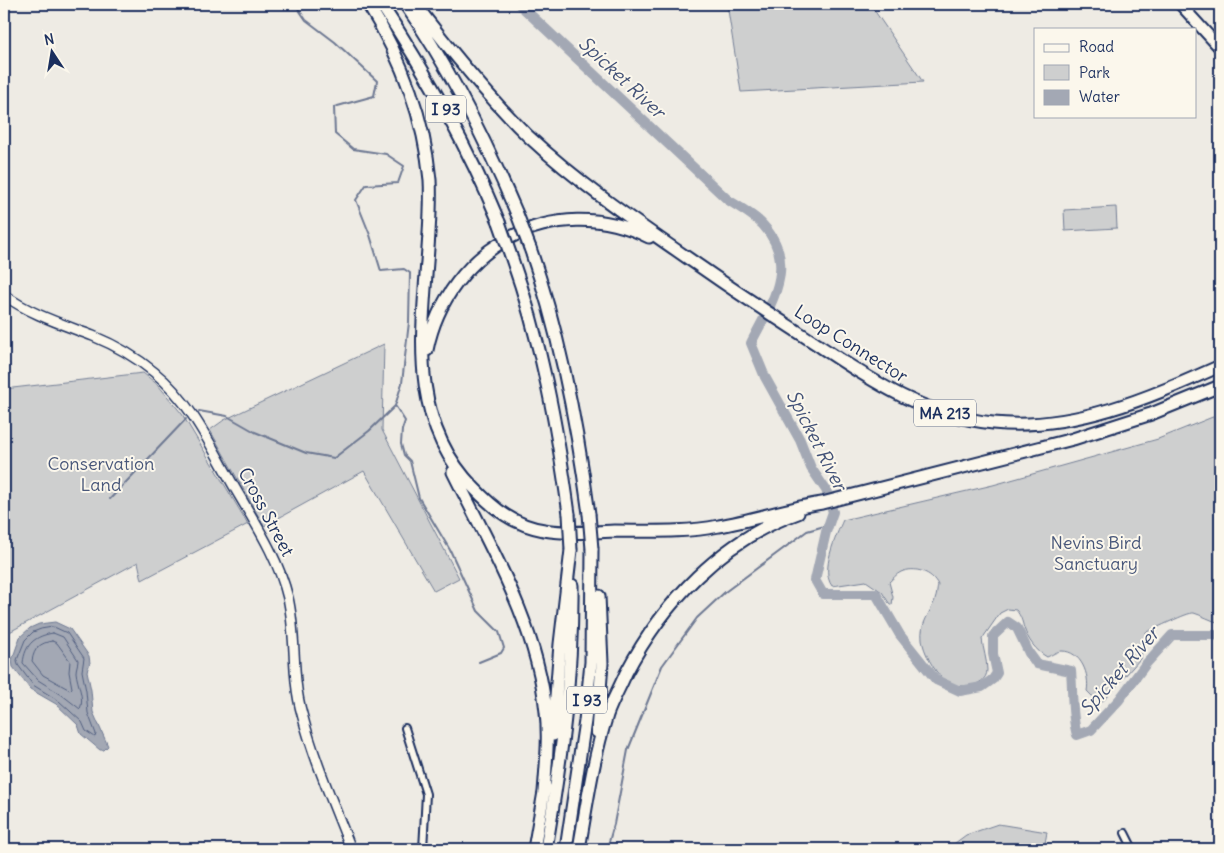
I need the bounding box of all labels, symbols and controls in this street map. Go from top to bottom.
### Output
north arrow [28,28,78,78]
legend [1034,28,1196,118]
text: N [43,29,56,49]
water label: Spicket River [574,31,672,125]
text: Road [1079,37,1114,56]
text: Park [1079,63,1110,82]
text: Water [1079,87,1120,106]
road number: I 93 [426,96,466,122]
street label: Loop Connector [790,300,913,388]
water label: Spicket River [781,386,854,496]
road number: MA 213 [914,399,976,426]
park label: Conservation Land [48,452,155,496]
street label: Cross Street [233,463,300,560]
park label: Nevins Bird Sanctuary [1050,531,1142,575]
water label: Spicket River [1074,620,1165,720]
road number: I 93 [567,686,607,714]

